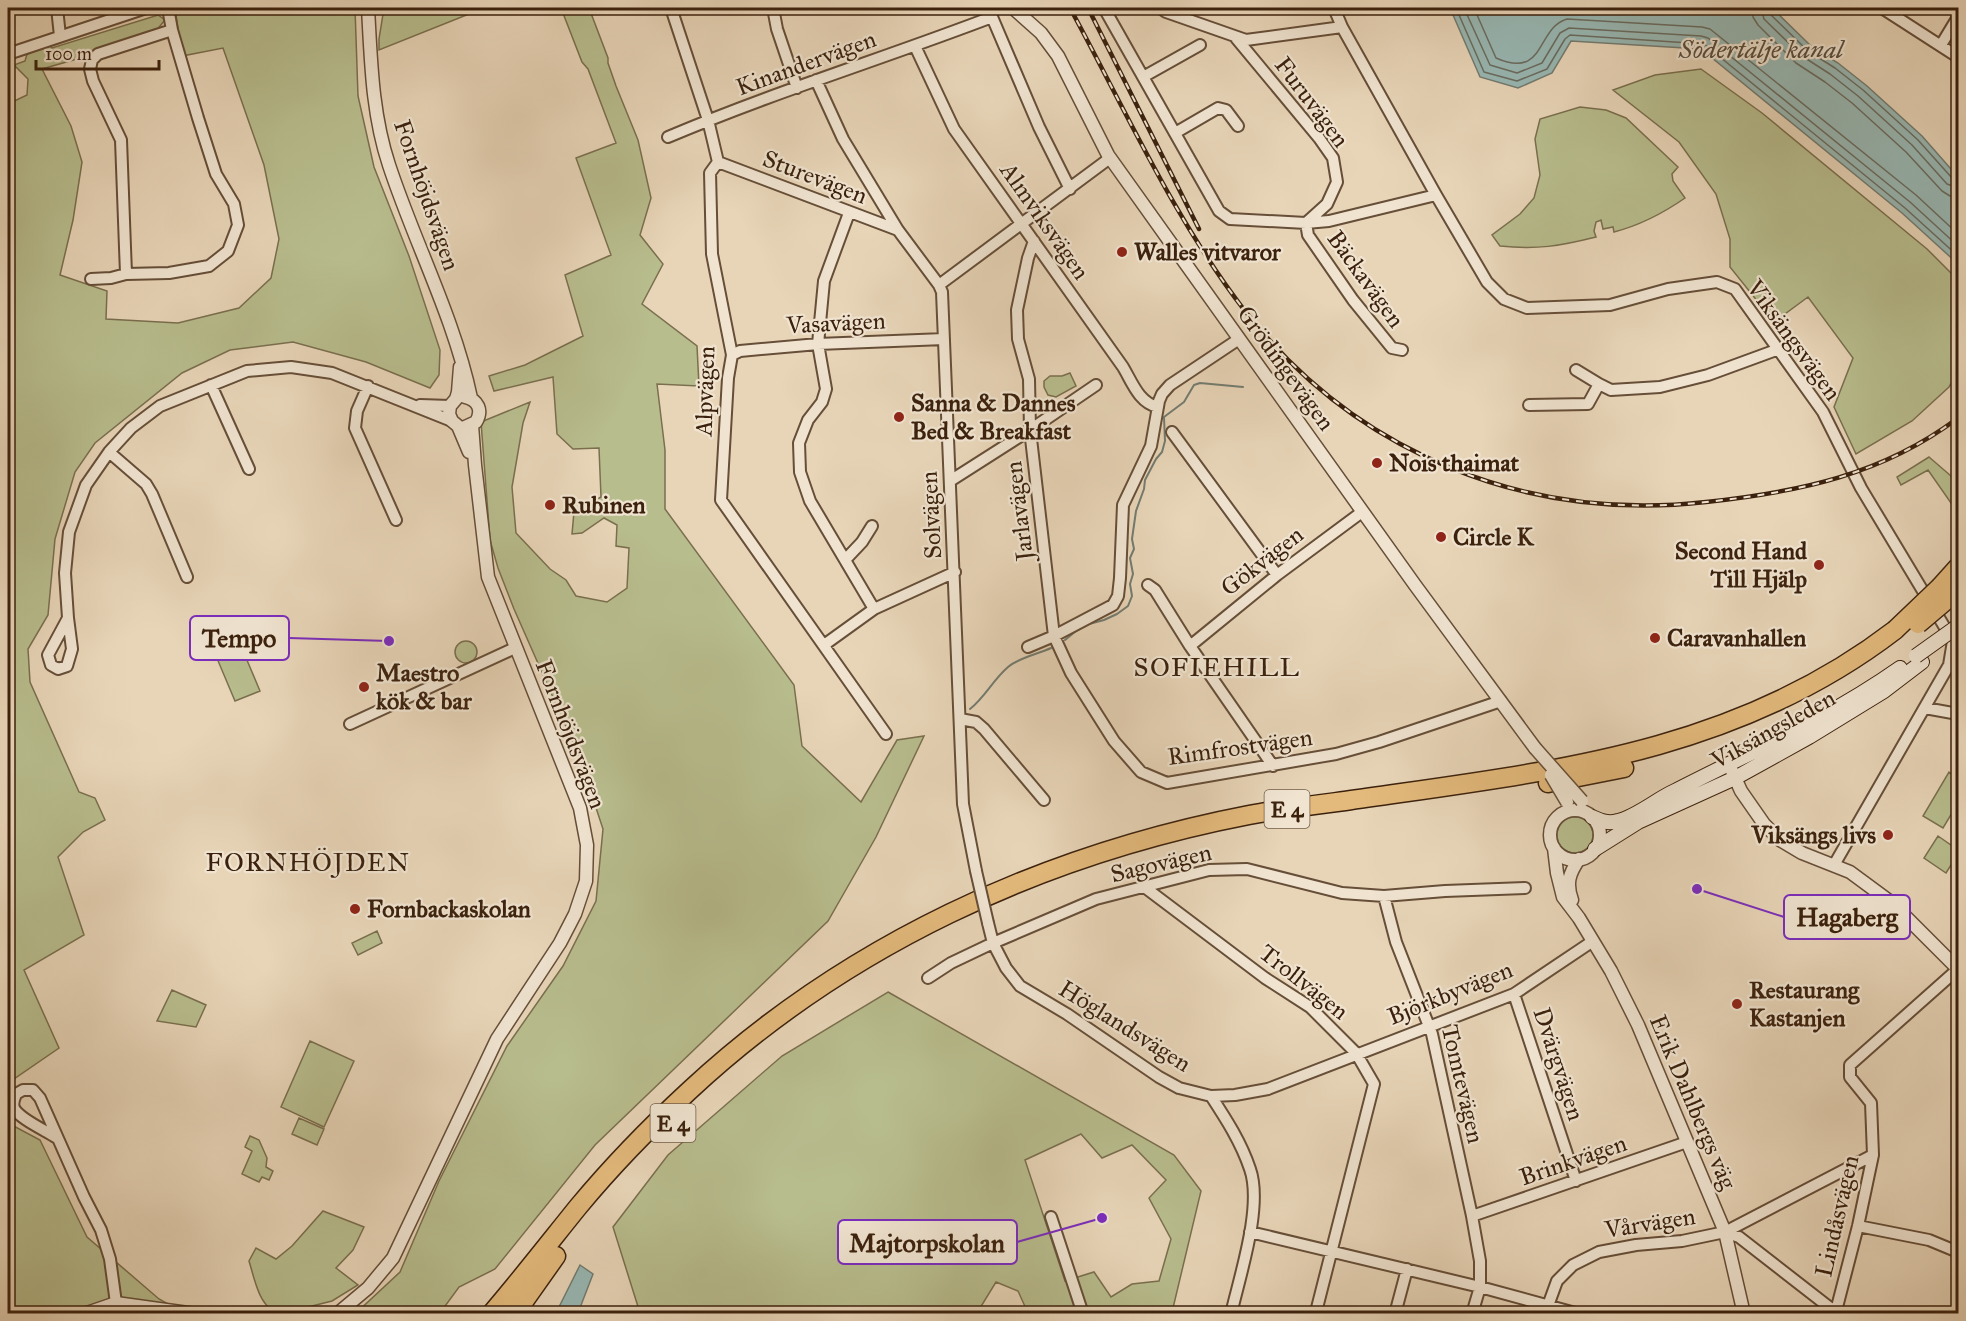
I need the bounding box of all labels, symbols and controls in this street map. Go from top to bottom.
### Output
street label: Kinandervägen [732,24,880,102]
scale bar [36,33,159,71]
water label: Södertälje kanal [1678,33,1845,65]
text: 100 m [45,43,92,65]
street label: Furuvägen [1268,51,1356,153]
street label: Fornhöjdsvägen [387,116,467,274]
street label: Sturevägen [758,143,872,211]
street label: Almviksvägen [993,156,1096,285]
street label: Bäckavägen [1321,224,1411,334]
place label: Walles vitvaror [1134,237,1282,267]
marker: Walles vitvaror [1115,245,1129,259]
street label: Viksängsvägen [1740,273,1848,406]
street label: Grödingevägen [1231,300,1341,436]
street label: Vasavägen [785,305,886,341]
street label: Alpvägen [688,345,722,438]
place label: Sanna & Dannes Bed & Breakfast [911,388,1076,446]
marker: Sanna & Dannes Bed & Breakfast [892,410,906,424]
place label: Nois thaimat [1389,448,1520,478]
marker: Nois thaimat [1370,456,1384,470]
street label: Jarlavägen [998,459,1040,566]
street label: Solvägen [914,470,948,560]
place label: Rubinen [562,490,646,520]
marker: Rubinen [543,498,557,512]
street label: Gökvägen [1215,519,1309,603]
place label: Circle K [1453,522,1535,552]
marker: Circle K [1434,530,1448,544]
place label: Second Hand Till Hjälp [1675,536,1808,594]
marker: Second Hand Till Hjälp [1812,558,1826,572]
callout: Tempo [190,616,289,660]
text: Tempo [201,622,276,654]
place label: Caravanhallen [1667,623,1806,653]
marker: Caravanhallen [1648,631,1662,645]
district label: SOFIEHILL [1134,651,1300,683]
street label: Fornhöjdsvägen [529,655,613,813]
place label: Maestro kök & bar [376,658,473,716]
marker: Maestro kök & bar [357,680,371,694]
street label: Viksängsleden [1705,683,1840,776]
street label: Rimfrostvägen [1166,722,1314,772]
road number: E 4 [1264,790,1310,828]
place label: Viksängs livs [1750,820,1876,850]
marker: Viksängs livs [1881,828,1895,842]
street label: Sagovägen [1107,837,1215,889]
district label: FORNHÖJDEN [206,846,410,878]
place label: Fornbackaskolan [367,894,531,924]
callout: Hagaberg [1784,895,1910,939]
text: Hagaberg [1796,901,1899,934]
marker: Fornbackaskolan [348,902,362,916]
street label: Trollvägen [1253,938,1355,1026]
street label: Björkbyvägen [1383,954,1517,1032]
street label: Höglandsvägen [1053,973,1197,1079]
place label: Restaurang Kastanjen [1749,975,1860,1033]
marker: Restaurang Kastanjen [1730,997,1744,1011]
street label: Dvärgvägen [1527,1004,1591,1124]
street label: Erik Dahlbergs väg [1643,1010,1744,1194]
street label: Tomtevägen [1435,1022,1491,1146]
road number: E 4 [650,1104,696,1142]
street label: Brinkvägen [1516,1128,1631,1192]
street label: Lindåsvägen [1808,1152,1866,1280]
street label: Vårvägen [1602,1201,1697,1245]
callout: Majtorpskolan [838,1220,1017,1264]
text: Majtorpskolan [849,1227,1005,1259]

